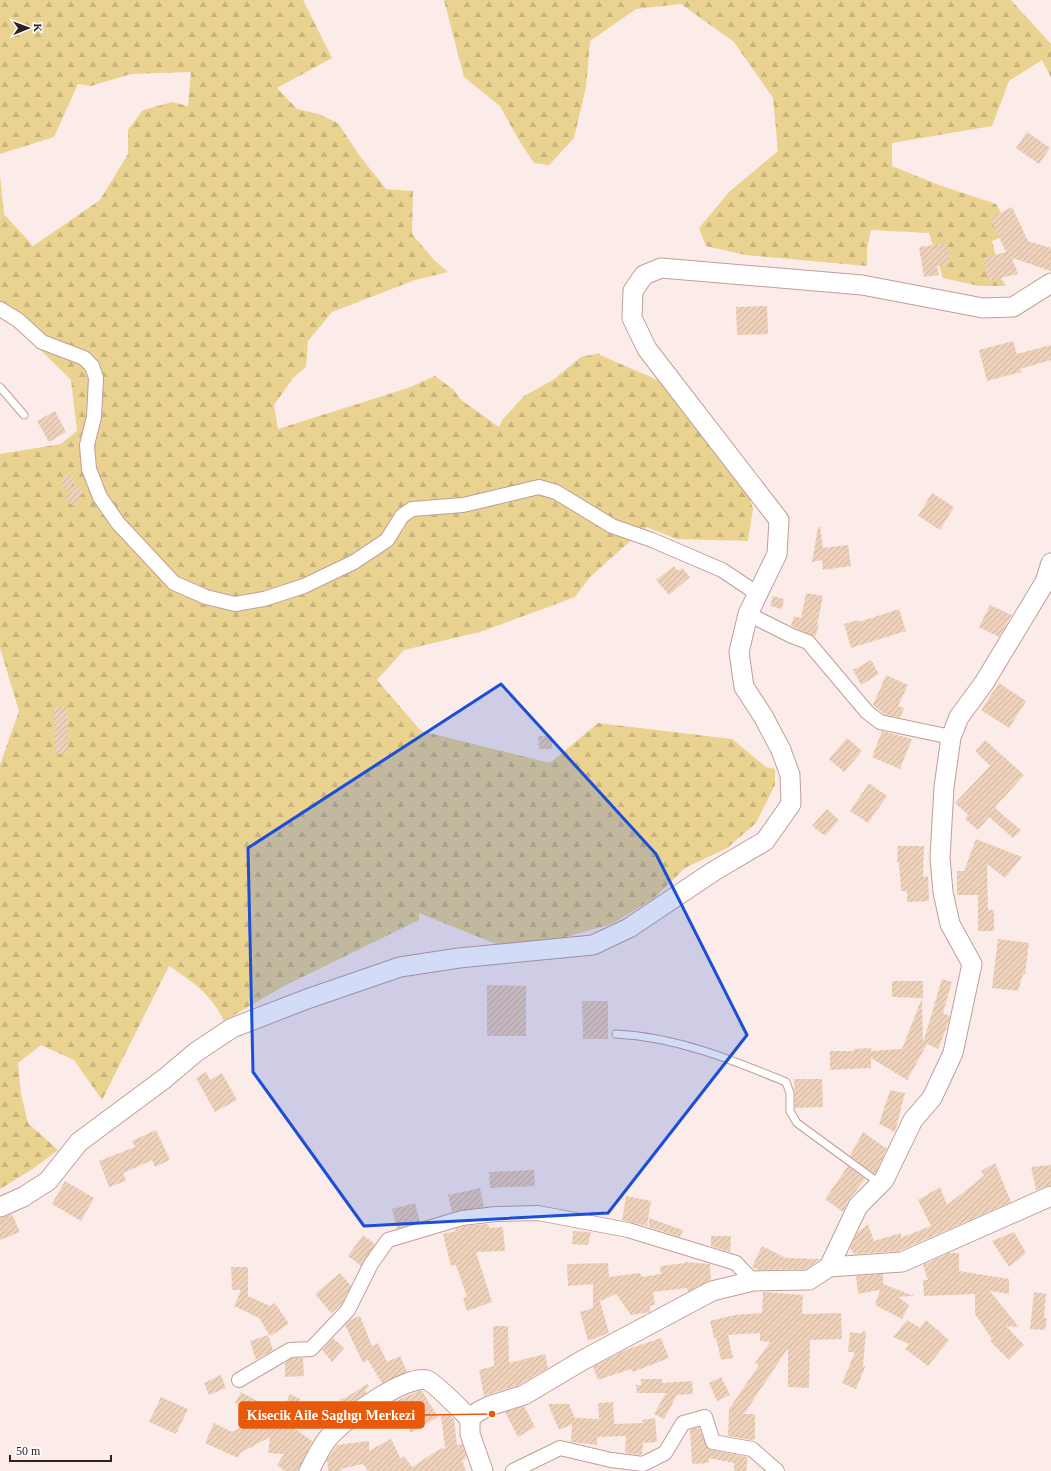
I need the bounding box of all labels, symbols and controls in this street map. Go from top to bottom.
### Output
north arrow [8,8,48,48]
text: K [32,23,44,33]
callout: Kisecik Aile Saglıgı Merkezi [239,1402,424,1428]
text: Kisecik Aile Saglıgı Merkezi [247,1408,415,1423]
scale bar [10,1437,111,1463]
text: 50 m [16,1444,41,1458]

